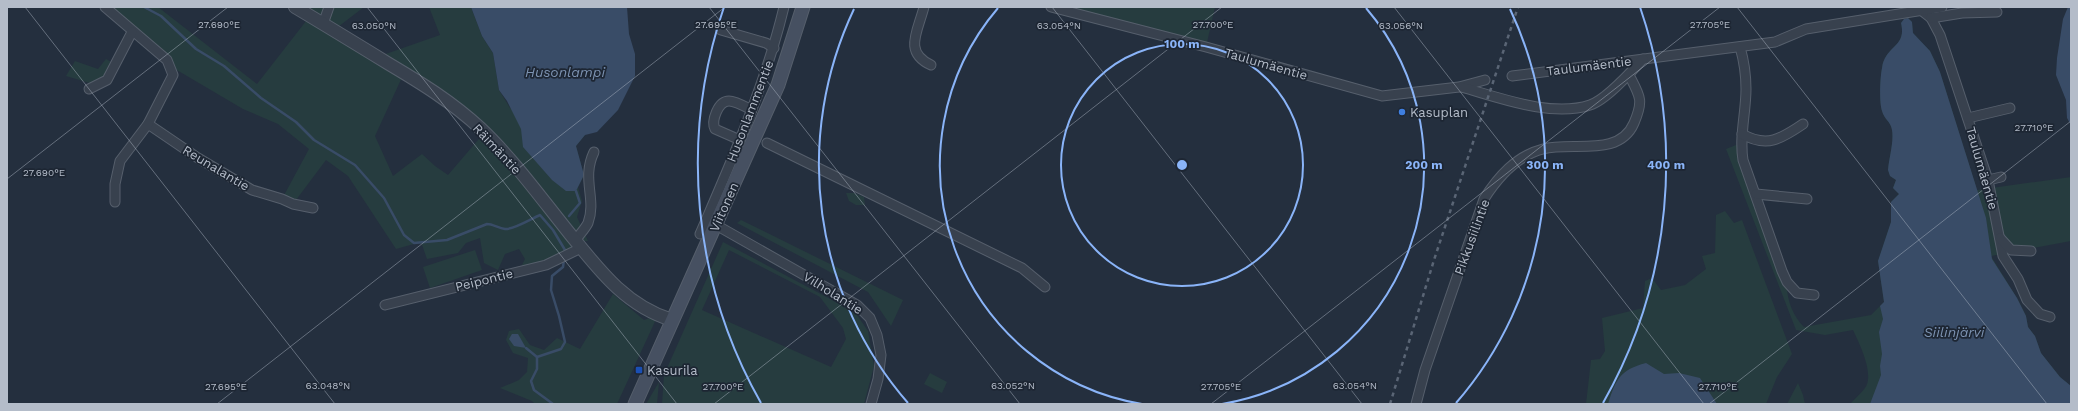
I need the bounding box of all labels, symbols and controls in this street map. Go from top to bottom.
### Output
text: 27.690°E [198,19,240,30]
text: 27.695°E [695,19,737,30]
text: 27.700°E [1193,19,1233,30]
text: 27.705°E [1690,19,1730,30]
text: 63.050°N [352,20,396,31]
text: 63.054°N [1037,20,1081,31]
text: 63.056°N [1379,20,1423,31]
text: 100 m [1164,37,1200,51]
street label: Taulumäentie [1223,45,1309,83]
street label: Taulumäentie [1546,53,1632,79]
street label: Husonlammentie [724,58,776,164]
water label: Husonlampi [525,64,605,80]
place label: Kasuplan [1410,105,1468,120]
marker: Kasuplan [1397,107,1407,117]
street label: Räimäntie [470,121,524,177]
text: 27.710°E [2015,122,2053,133]
street label: Taulumäentie [1963,125,2001,211]
street label: Reunalantie [180,142,252,194]
centre of rings [1175,158,1189,172]
text: 200 m [1405,158,1443,172]
text: 300 m [1526,158,1564,172]
text: 400 m [1647,158,1685,172]
text: 27.690°E [23,167,65,178]
street label: Viitonen [707,180,741,234]
street label: Pikkusiilintie [1451,197,1493,277]
street label: Peipontie [454,266,514,294]
street label: Vilholantie [800,269,866,317]
water label: Siilinjärvi [1924,324,1985,340]
place label: Kasurila [647,363,698,378]
marker: Kasurila [634,365,644,375]
text: 63.048°N [306,380,350,391]
text: 63.052°N [991,380,1035,391]
text: 63.054°N [1333,380,1377,391]
text: 27.695°E [205,381,247,392]
text: 27.700°E [703,381,743,392]
text: 27.705°E [1201,381,1241,392]
text: 27.710°E [1699,381,1737,392]

